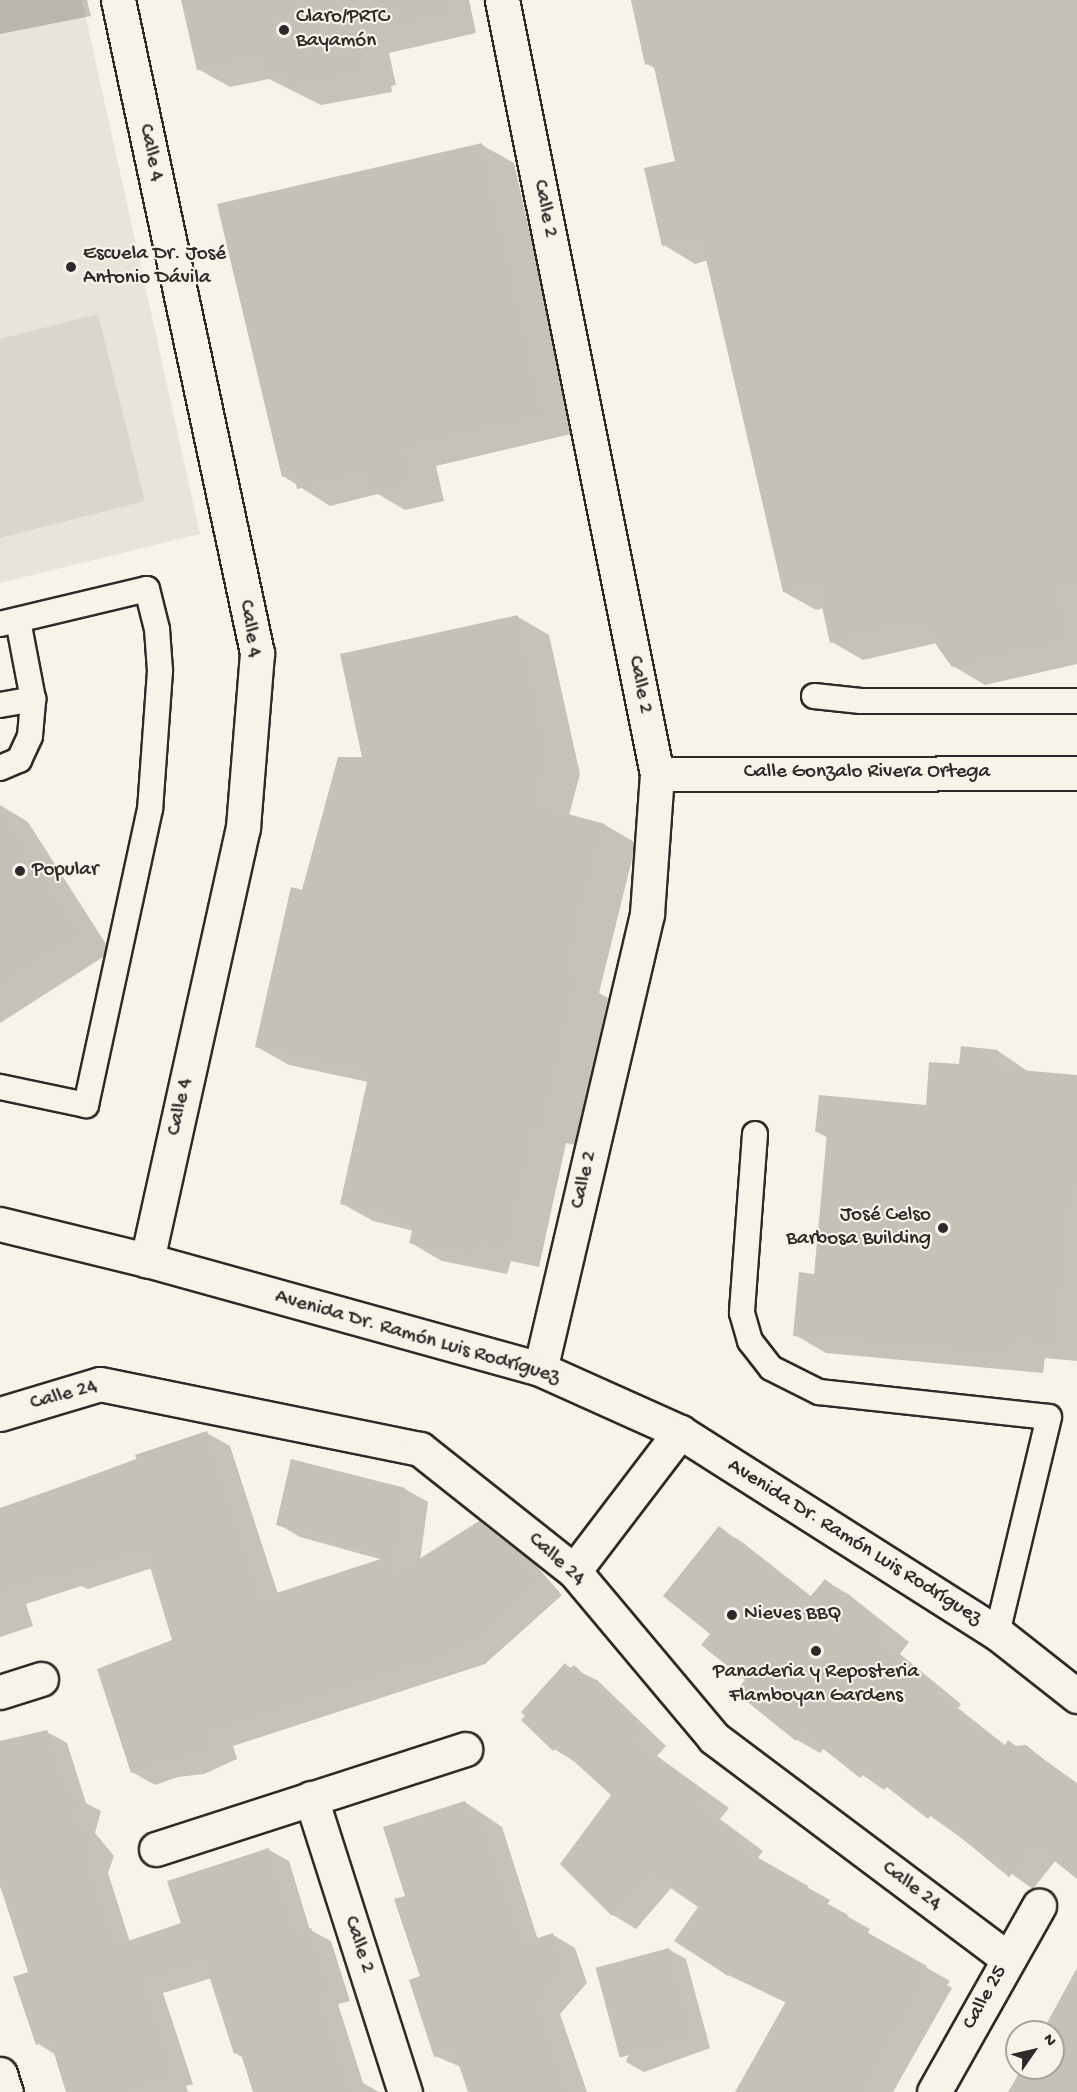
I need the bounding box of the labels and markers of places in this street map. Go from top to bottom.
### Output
place label: Claro/PRTC Bayamón [296,5,389,55]
marker: Claro/PRTC Bayamón [277,23,291,37]
place label: Escuela Dr. José Antonio Dávila [83,242,226,292]
marker: Escuela Dr. José Antonio Dávila [64,260,78,274]
place label: Popular [32,858,98,884]
marker: Popular [13,864,27,878]
place label: José Celso Barbosa Building [786,1203,931,1253]
marker: José Celso Barbosa Building [936,1221,950,1235]
place label: Nieves BBQ [744,1602,841,1628]
marker: Nieves BBQ [725,1608,739,1622]
marker: Panaderia y Reposteria Flamboyan Gardens [809,1644,823,1658]
place label: Panaderia y Reposteria Flamboyan Gardens [713,1660,919,1710]

